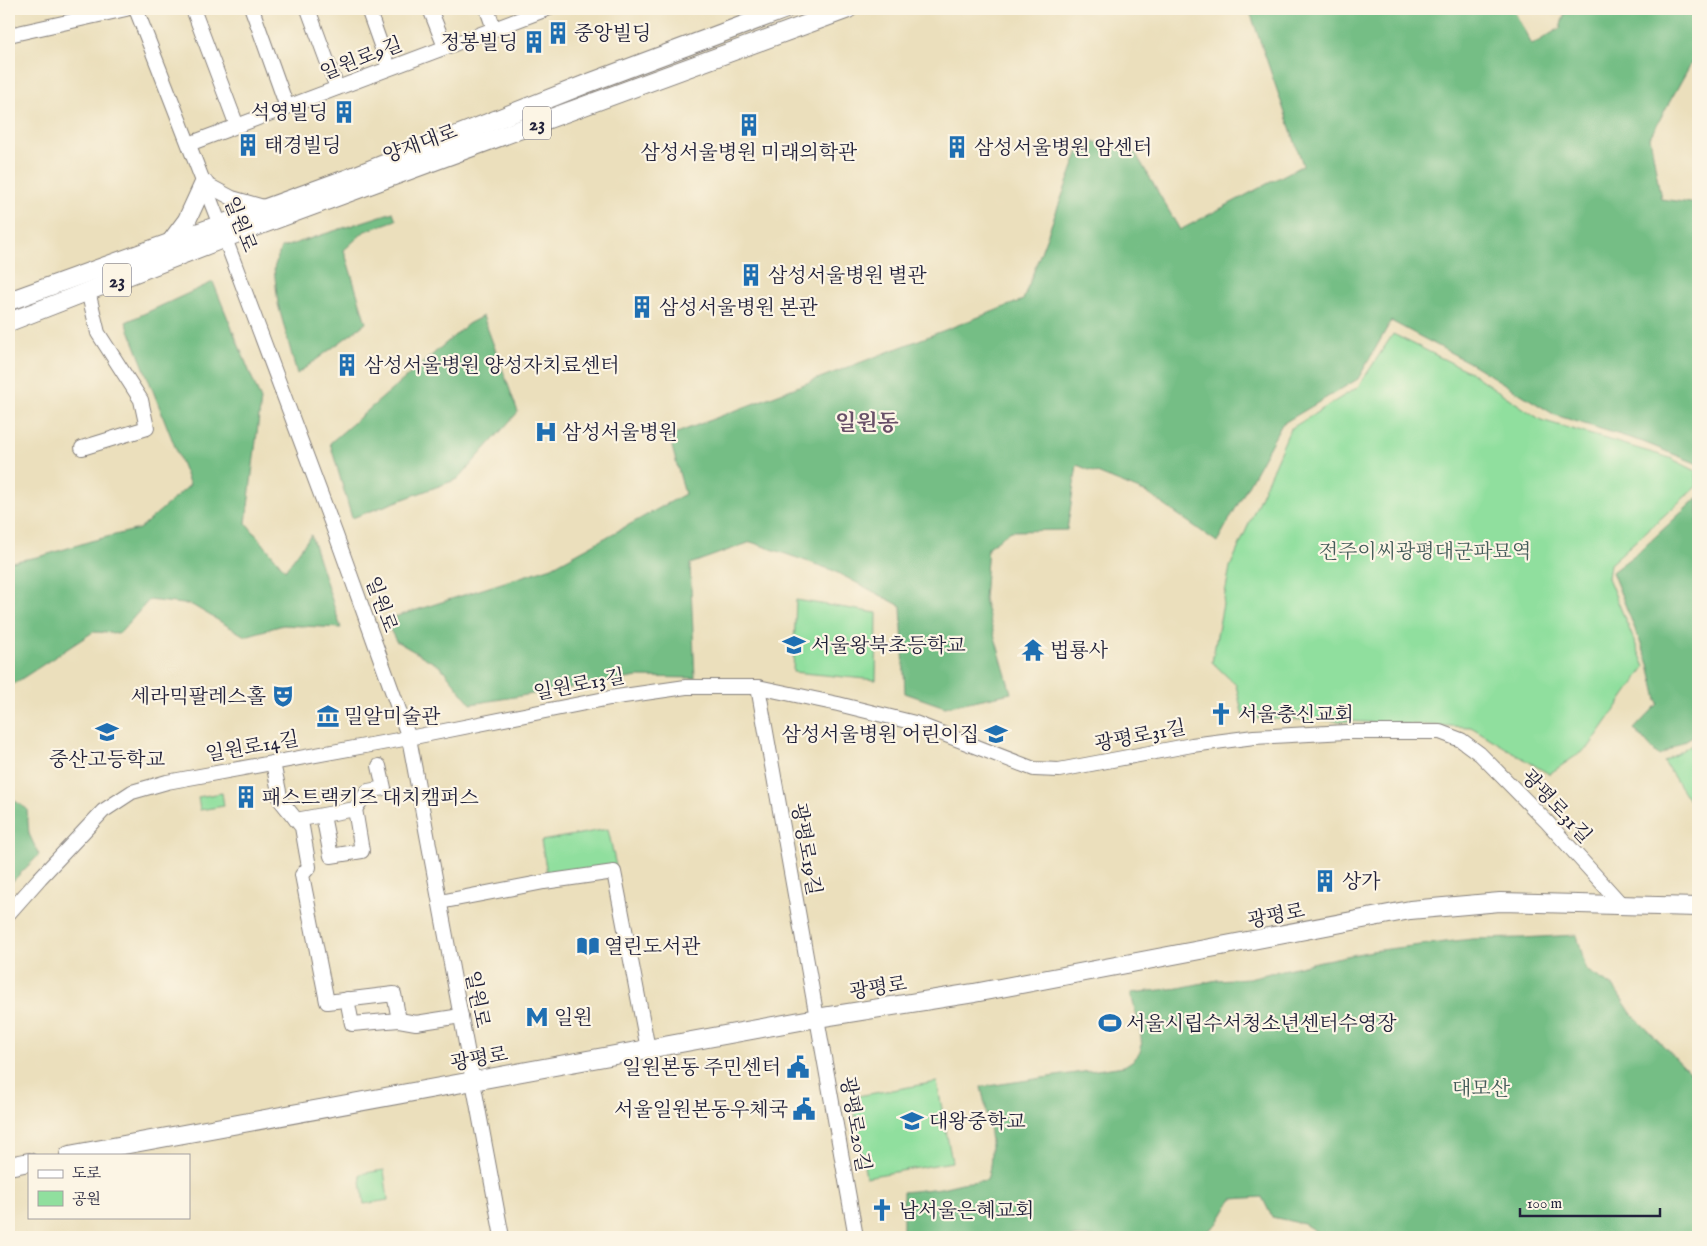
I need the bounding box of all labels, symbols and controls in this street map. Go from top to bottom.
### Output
building icon: 중앙빌딩 [545,20,571,46]
place label: 중앙빌딩 [574,22,651,47]
building icon: 정봉빌딩 [521,29,547,55]
place label: 정봉빌딩 [441,31,518,56]
street label: 일원로9길 [317,32,406,86]
building icon: 석영빌딩 [331,99,357,125]
place label: 석영빌딩 [251,101,328,126]
road number: 23 [523,106,551,140]
building icon: 삼성서울병원 미래의학관 [736,112,762,138]
street label: 양재대로 [380,119,461,169]
building icon: 태경빌딩 [235,132,261,158]
place label: 태경빌딩 [264,134,341,159]
building icon: 삼성서울병원 암센터 [944,134,970,160]
place label: 삼성서울병원 암센터 [974,136,1152,161]
place label: 삼성서울병원 미래의학관 [641,141,858,166]
street label: 일원로 [218,193,262,256]
building icon: 삼성서울병원 별관 [738,262,764,288]
road number: 23 [103,264,131,296]
place label: 삼성서울병원 별관 [768,264,928,289]
building icon: 삼성서울병원 본관 [629,294,655,320]
place label: 삼성서울병원 본관 [659,296,819,321]
building icon: 삼성서울병원 양성자치료센터 [334,352,360,378]
place label: 삼성서울병원 양성자치료센터 [364,354,620,379]
district label: 일원동 [835,410,899,438]
hospital icon: 삼성서울병원 [533,419,559,445]
place label: 삼성서울병원 [562,421,678,446]
park label: 전주이씨광평대군파묘역 [1319,540,1531,565]
street label: 일원로 [359,573,402,636]
school or university icon: 서울왕북초등학교 [781,632,807,658]
place label: 서울왕북초등학교 [811,634,966,659]
temple icon: 법룡사 [1020,637,1046,663]
place label: 법룡사 [1050,639,1109,664]
street label: 일원로13길 [532,664,627,707]
theatre icon: 세라믹팔레스홀 [270,683,296,709]
place label: 세라믹팔레스홀 [131,685,266,710]
church icon: 서울충신교회 [1208,701,1234,727]
museum icon: 밀알미술관 [315,703,341,729]
place label: 서울충신교회 [1238,703,1354,728]
place label: 밀알미술관 [344,705,441,730]
street label: 광평로31길 [1093,715,1188,758]
school or university icon: 중산고등학교 [94,719,120,745]
school or university icon: 삼성서울병원 어린이집 [983,721,1009,747]
place label: 삼성서울병원 어린이집 [781,723,979,748]
street label: 일원로14길 [204,727,301,768]
place label: 중산고등학교 [49,748,166,773]
street label: 광평로31길 [1515,765,1596,849]
building icon: 패스트랙키즈 대치캠퍼스 [233,784,259,810]
place label: 패스트랙키즈 대치캠퍼스 [262,786,479,811]
street label: 광평로19길 [785,801,826,897]
building icon: 상가 [1312,868,1338,894]
place label: 상가 [1342,870,1381,895]
street label: 광평로 [1245,899,1307,934]
library icon: 열린도서관 [575,933,601,959]
place label: 열린도서관 [604,935,701,960]
street label: 일원로 [459,968,494,1030]
street label: 광평로 [848,972,909,1005]
metro station icon: 일원 [524,1004,550,1030]
place label: 일원 [554,1006,593,1031]
sports icon: 서울시립수서청소년센터수영장 [1097,1010,1123,1036]
place label: 서울시립수서청소년센터수영장 [1126,1012,1397,1037]
street label: 광평로 [449,1042,510,1077]
public building icon: 일원본동 주민센터 [785,1054,811,1080]
place label: 일원본동 주민센터 [622,1056,781,1081]
street label: 광평로20길 [834,1075,875,1174]
park label: 대모산 [1452,1077,1511,1102]
public building icon: 서울일원본동우체국 [791,1096,817,1122]
place label: 서울일원본동우체국 [614,1098,788,1123]
school or university icon: 대왕중학교 [899,1108,925,1134]
place label: 대왕중학교 [929,1110,1026,1135]
legend [28,1154,190,1218]
text: 도로 [72,1164,101,1183]
scale bar [1520,1186,1660,1218]
text: 공원 [72,1190,101,1209]
text: 100 m [1527,1194,1563,1213]
church icon: 남서울은혜교회 [869,1197,895,1223]
place label: 남서울은혜교회 [899,1199,1034,1224]

